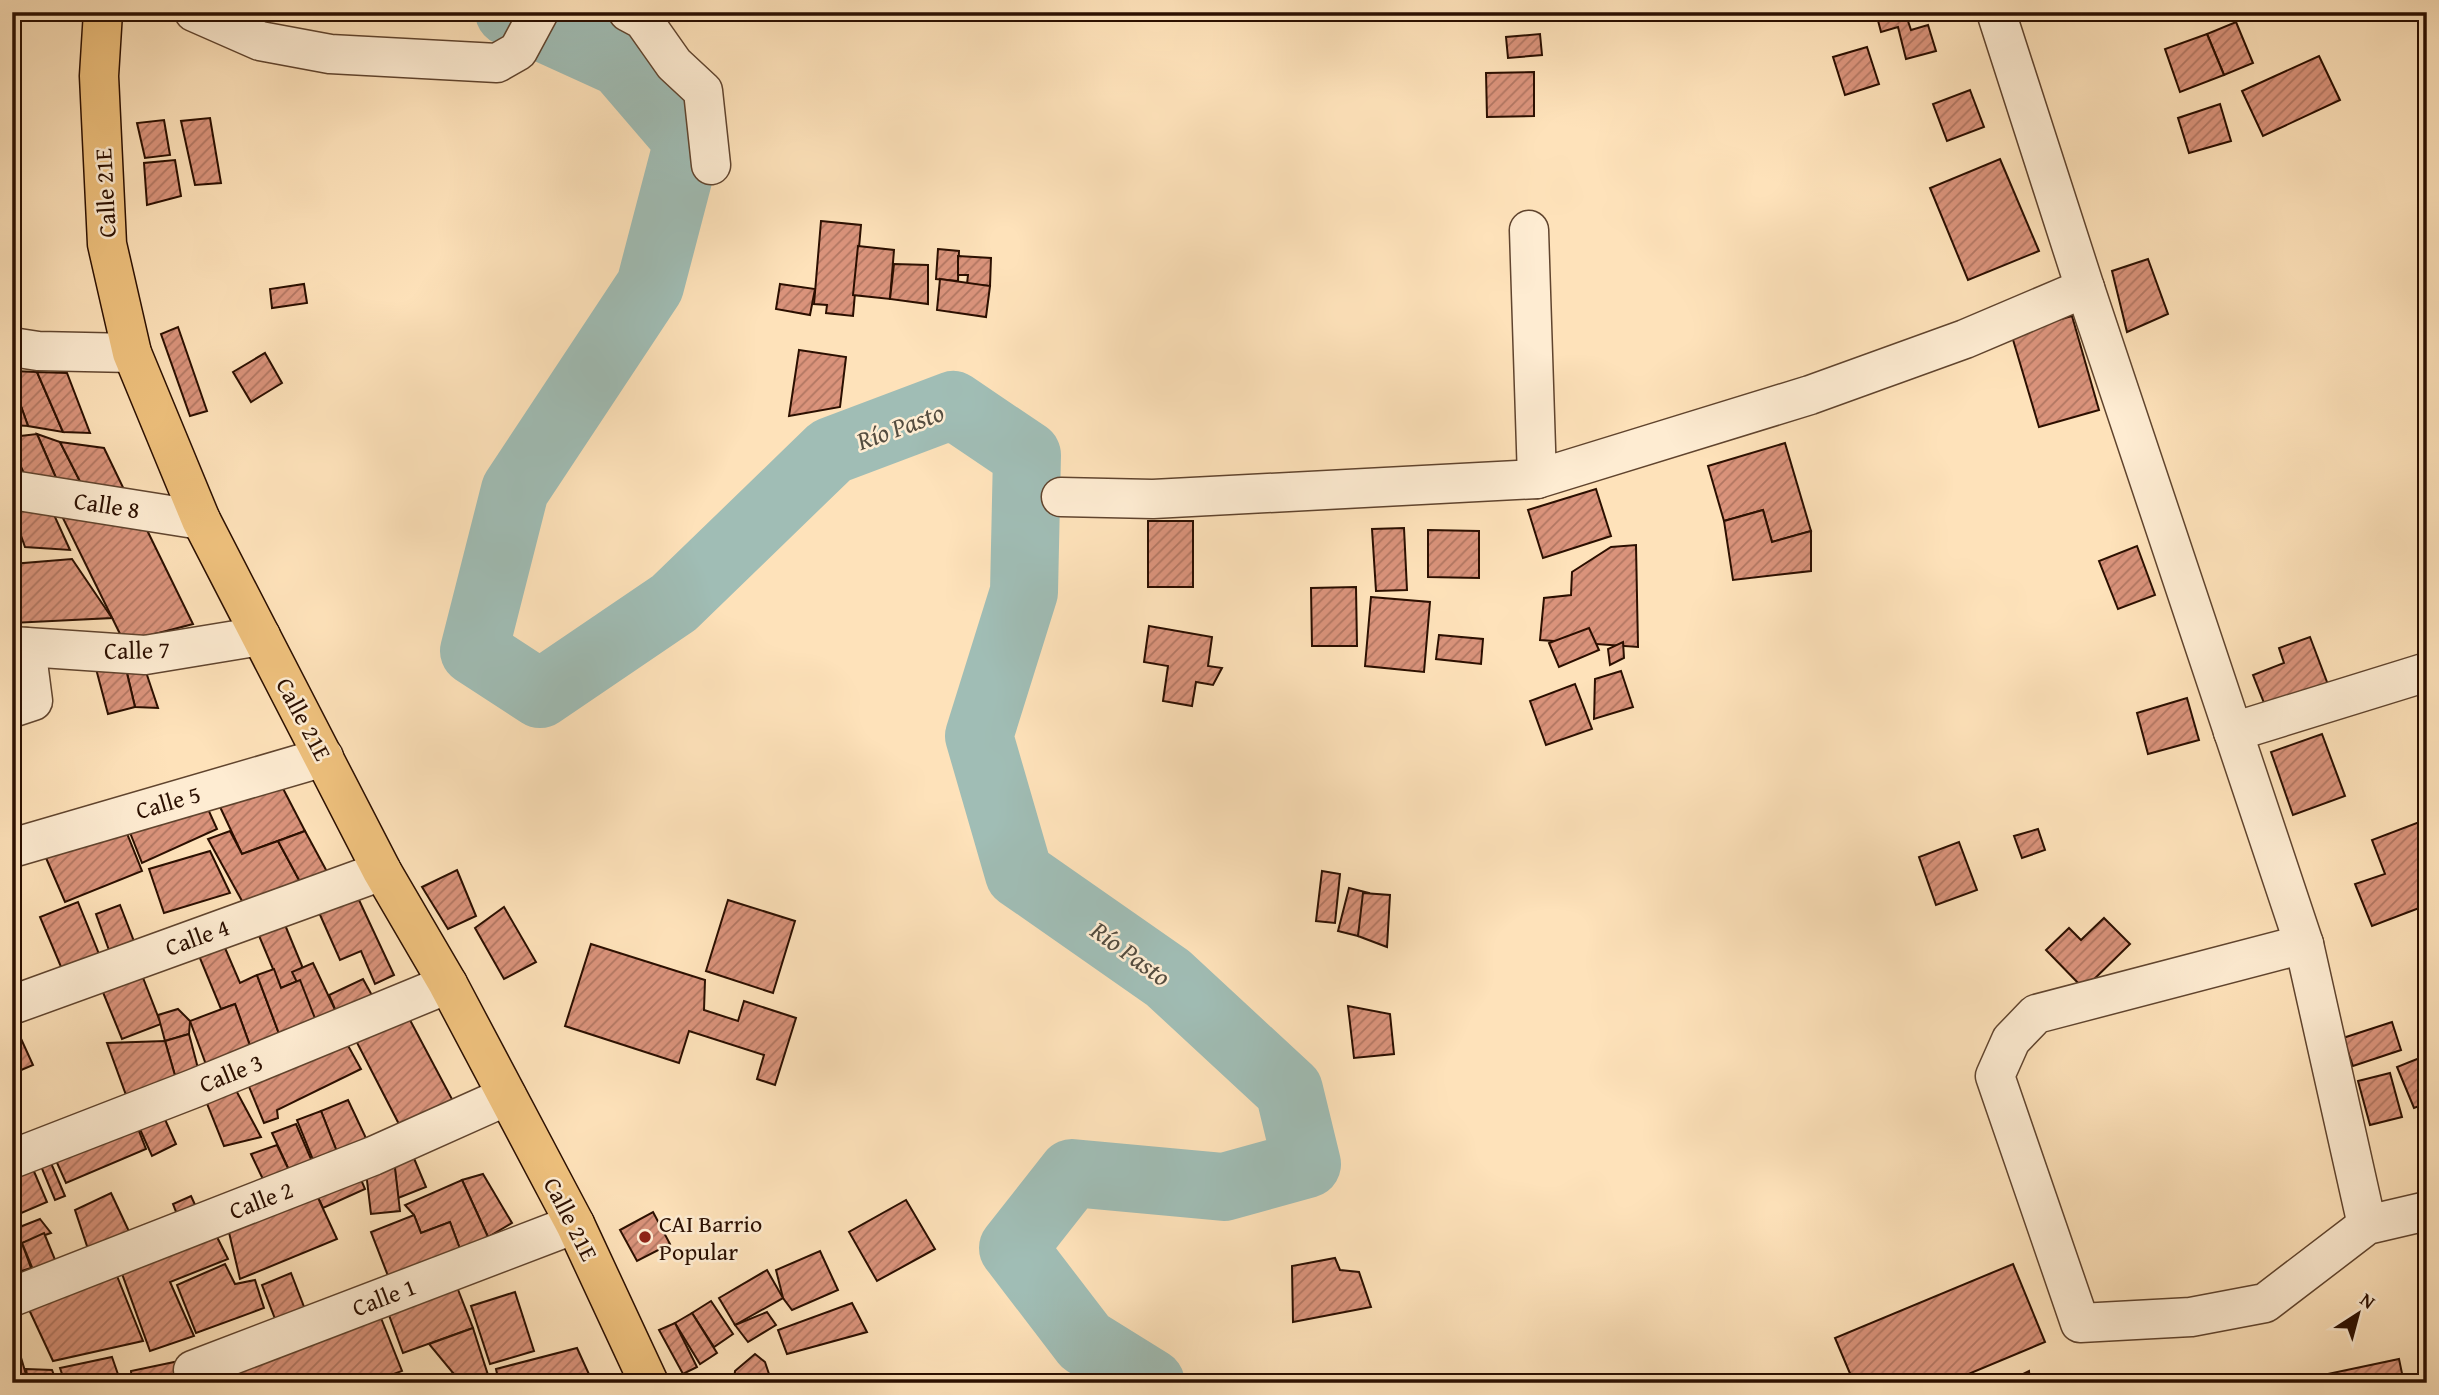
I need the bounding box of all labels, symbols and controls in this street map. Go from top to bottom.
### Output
street label: Calle 21E [85,147,125,239]
water label: Río Pasto [850,392,949,460]
street label: Calle 8 [72,483,142,527]
street label: Calle 7 [104,632,170,668]
street label: Calle 21E [267,671,341,767]
street label: Calle 5 [131,776,205,828]
street label: Calle 4 [160,909,234,965]
water label: Río Pasto [1082,910,1179,995]
street label: Calle 3 [194,1044,268,1102]
street label: Calle 21E [535,1171,607,1267]
street label: Calle 2 [224,1172,298,1228]
place label: CAI Barrio Popular [659,1206,762,1269]
marker: CAI Barrio Popular [637,1229,653,1245]
street label: Calle 1 [347,1269,421,1325]
north arrow [2324,1280,2394,1350]
text: N [2355,1285,2382,1315]

